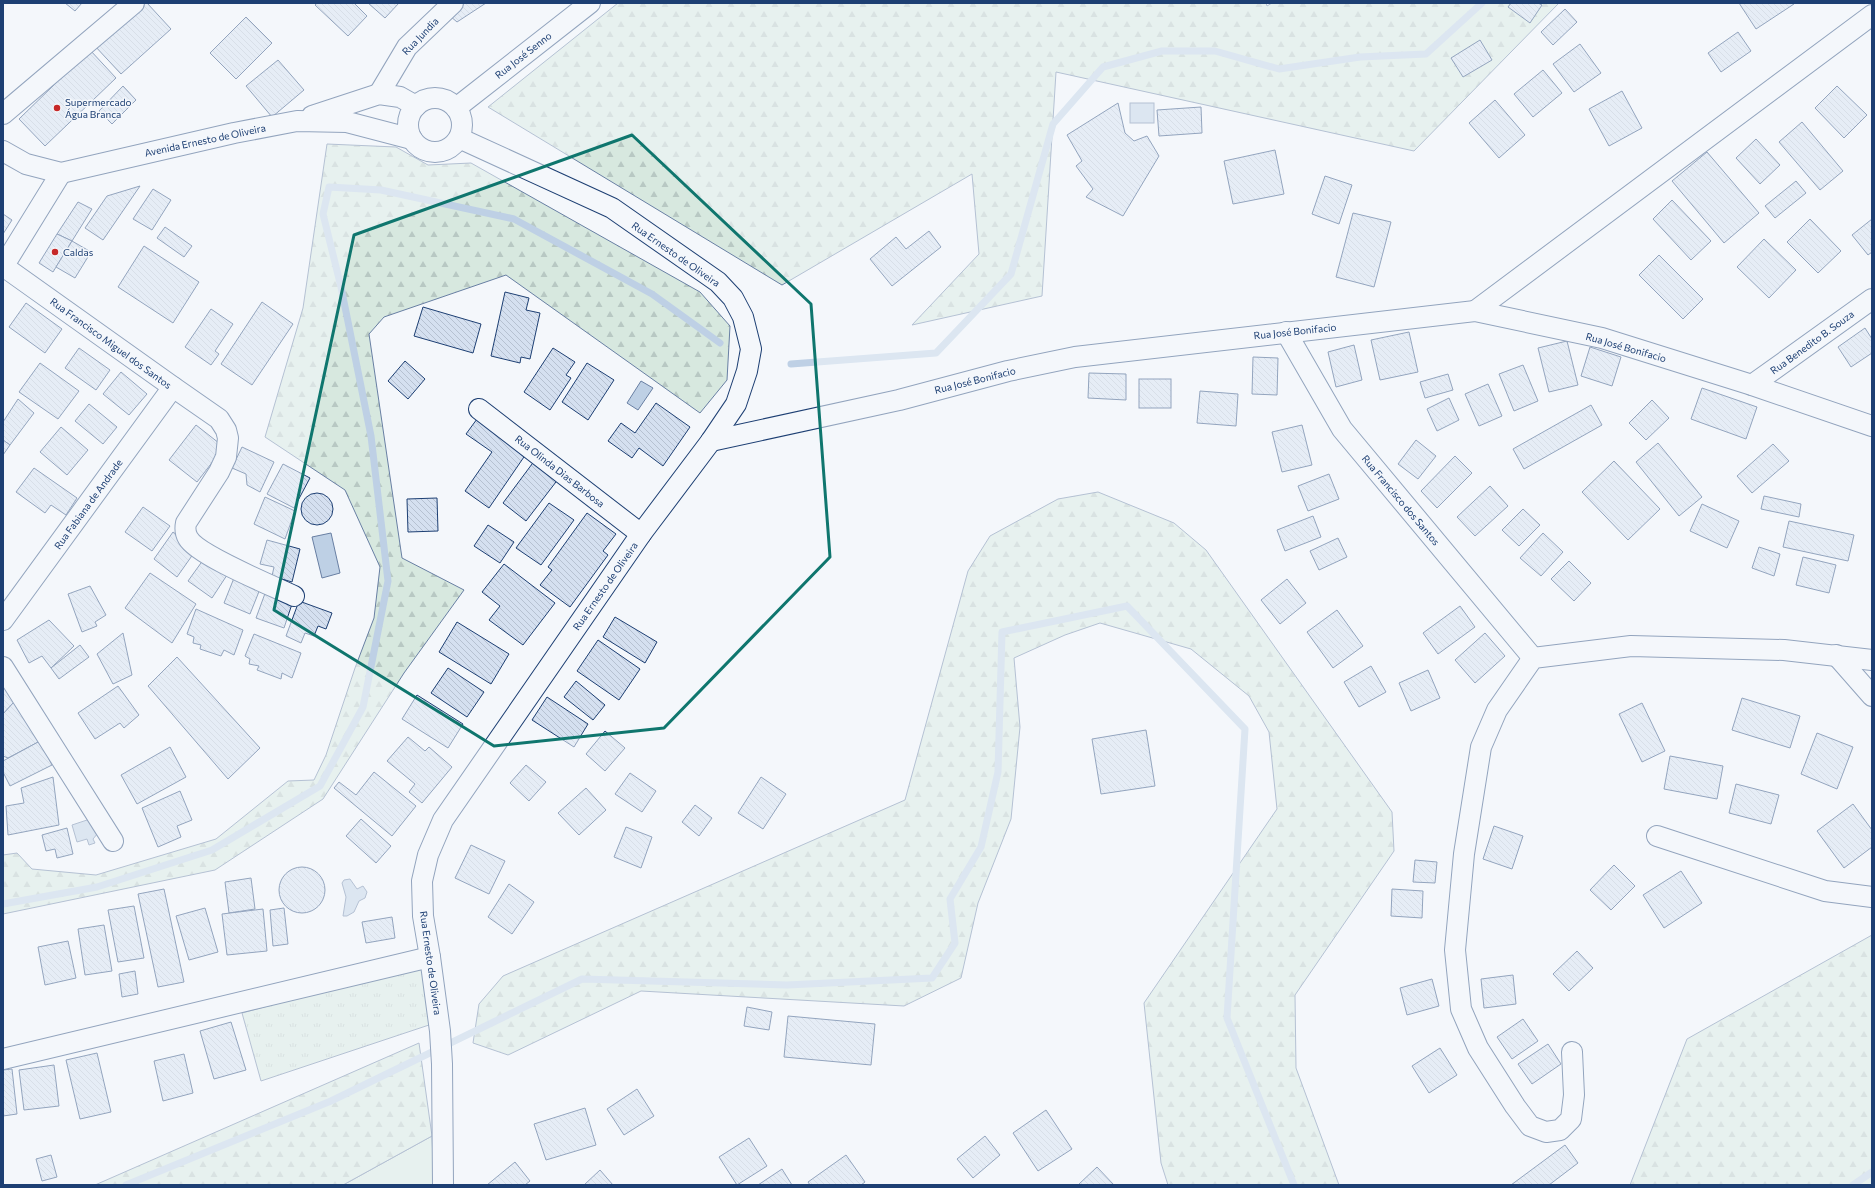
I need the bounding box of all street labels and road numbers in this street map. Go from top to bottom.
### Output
street label: Rua Jundia [399,15,441,57]
street label: Rua José Senno [492,29,554,81]
street label: Avenida Ernesto de Oliveira [143,121,267,159]
street label: Rua Ernesto de Oliveira [630,219,722,289]
street label: Rua Francisco Miguel dos Santos [48,295,174,391]
street label: Rua Benedito B. Souza [1768,308,1856,376]
street label: Rua José Bonifacio [1253,321,1337,341]
street label: Rua José Bonifacio [1584,330,1668,364]
street label: Rua José Bonifacio [933,364,1017,396]
street label: Rua Olinda Dias Barbosa [513,432,607,510]
street label: Rua Francisco dos Santos [1360,452,1443,548]
street label: Rua Fabiana de Andrade [51,457,125,551]
street label: Rua Ernesto de Oliveira [570,540,640,632]
street label: Rua Ernesto de Oliveira [418,910,444,1016]

